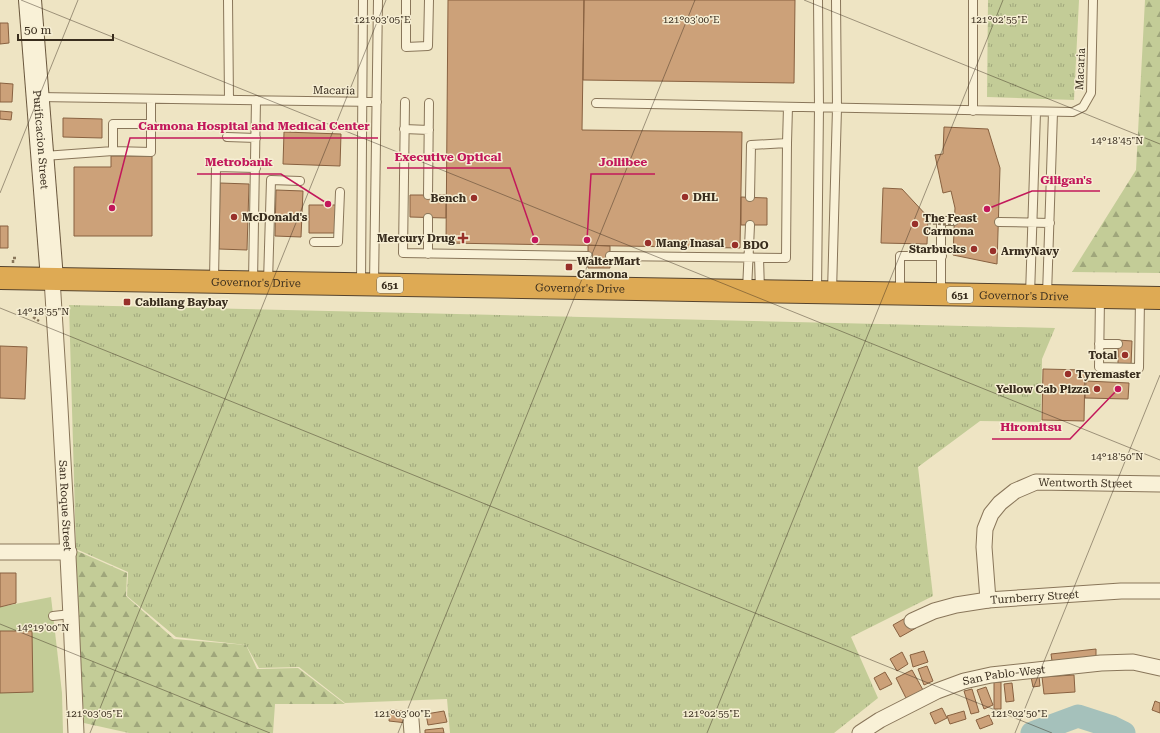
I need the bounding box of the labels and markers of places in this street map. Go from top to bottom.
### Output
callout: Carmona Hospital and Medical Center [130,114,378,138]
callout: Executive Optical [387,144,510,168]
callout: Metrobank [197,150,281,174]
callout: Jollibee [591,150,655,174]
callout: Giligan's [1032,167,1100,191]
place label: DHL [693,191,718,204]
place label: Bench [430,192,467,205]
marker: DHL [680,192,690,202]
marker: Bench [469,193,479,203]
place label: McDonald's [242,211,308,224]
marker: McDonald's [229,212,239,222]
place label: The Feast Carmona [923,212,977,238]
marker: The Feast Carmona [910,219,920,229]
place label: Mercury Drug [377,232,455,245]
marker: Mercury Drug [458,233,468,243]
place label: Mang Inasal [656,237,725,250]
marker: Mang Inasal [643,238,653,248]
place label: BDO [743,239,769,252]
marker: BDO [730,240,740,250]
place label: Starbucks [909,243,966,256]
marker: Starbucks [969,244,979,254]
place label: ArmyNavy [1001,245,1059,258]
marker: ArmyNavy [988,246,998,256]
place label: WalterMart Carmona [577,255,641,281]
marker: WalterMart Carmona [564,262,574,272]
place label: Cabilang Baybay [135,296,228,309]
marker: Cabilang Baybay [122,297,132,307]
place label: Total [1088,349,1117,362]
marker: Total [1120,350,1130,360]
place label: Tyremaster [1076,368,1141,381]
marker: Tyremaster [1063,369,1073,379]
place label: Yellow Cab Pizza [996,383,1090,396]
marker: Yellow Cab Pizza [1092,384,1102,394]
callout: Hiromitsu [992,415,1070,439]

